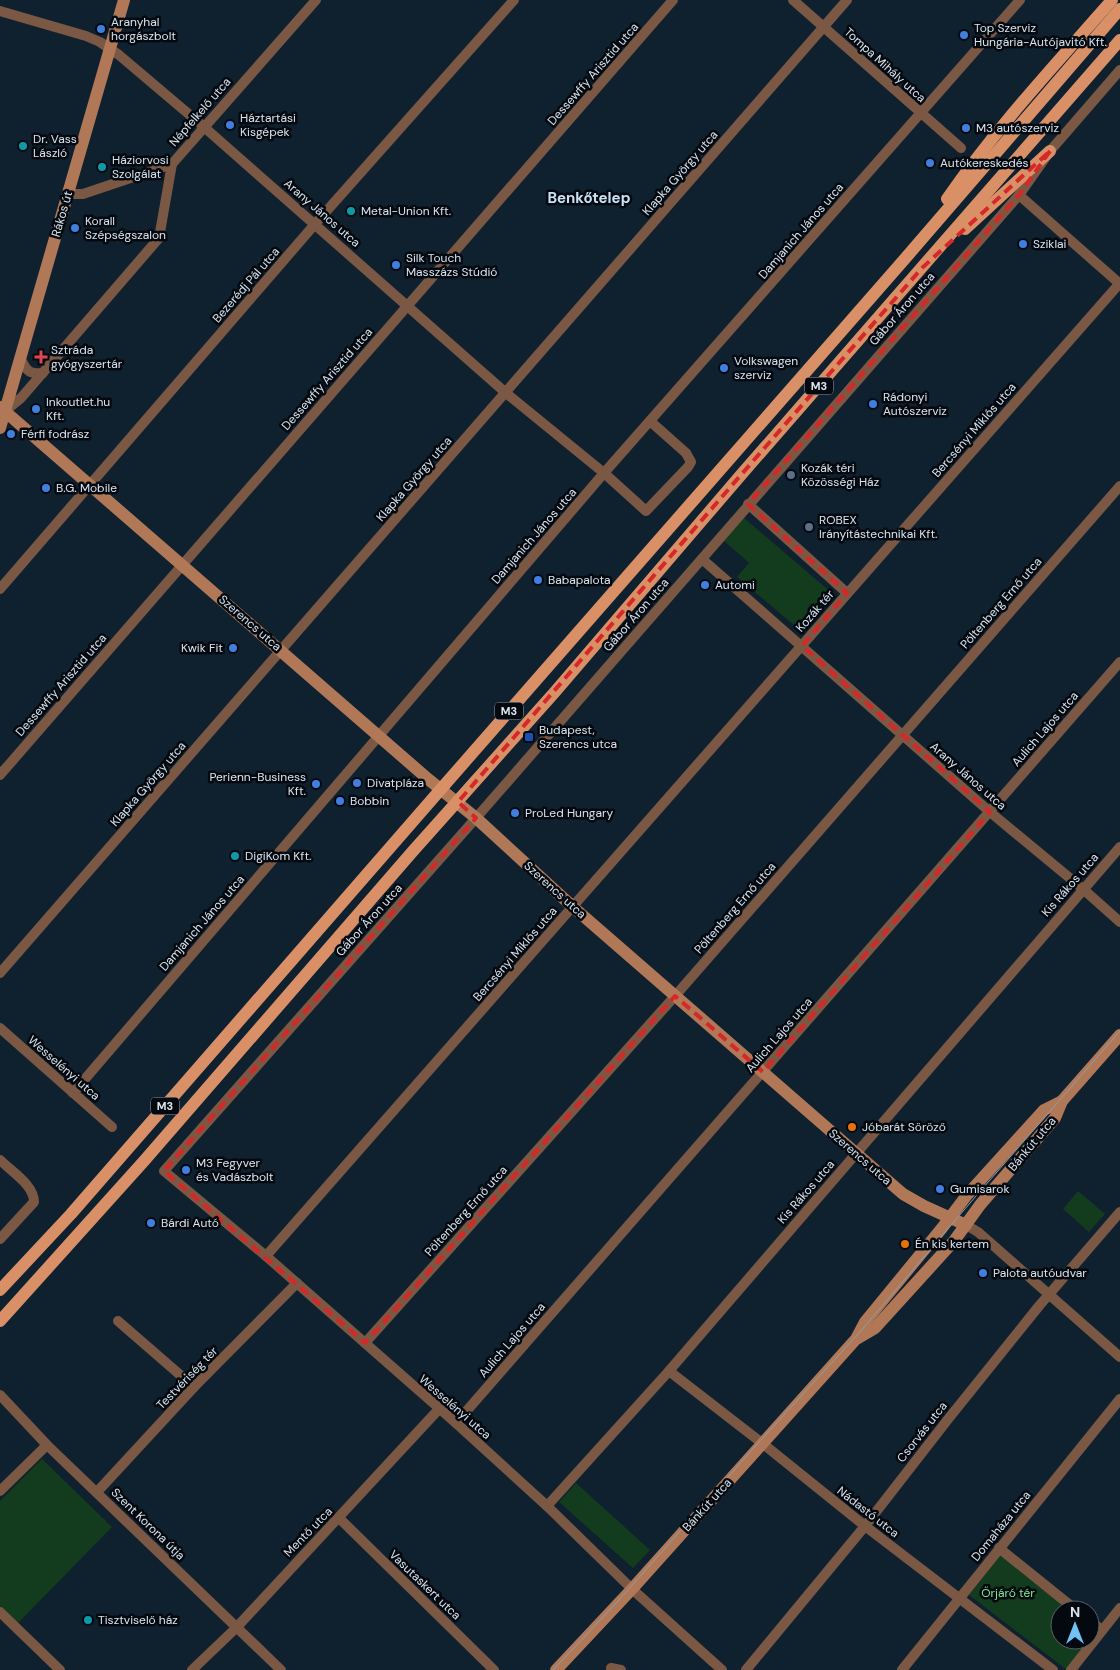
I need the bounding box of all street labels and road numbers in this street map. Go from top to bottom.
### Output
street label: Dessewffy Arisztid utca [544,19,642,129]
street label: Tompa Mihály utca [841,24,929,106]
street label: Népfelkelő utca [166,74,234,150]
street label: Klapka György utca [639,127,721,219]
street label: Arany János utca [280,175,364,251]
street label: Damjanich János utca [755,180,847,282]
street label: Rákos út [48,189,76,239]
street label: Bezerédj Pál utca [209,244,283,326]
street label: Gábor Áron utca [866,269,938,349]
street label: Dessewffy Arisztid utca [278,324,376,434]
road number: M3 [805,378,833,394]
street label: Bercsényi Miklós utca [929,379,1019,481]
street label: Klapka György utca [373,433,455,525]
street label: Damjanich János utca [488,485,580,587]
street label: Pöltenberg Ernő utca [957,554,1045,652]
street label: Gábor Áron utca [600,575,672,655]
street label: Kozák tér [792,586,838,635]
street label: Szerencs utca [215,591,285,655]
street label: Dessewffy Arisztid utca [12,630,110,740]
street label: Aulich Lajos utca [1008,688,1082,770]
road number: M3 [495,702,523,719]
street label: Klapka György utca [107,738,189,830]
street label: Arany János utca [926,738,1010,814]
street label: Kis Rákos utca [1038,850,1102,920]
street label: Szerencs utca [521,858,589,922]
street label: Pöltenberg Ernő utca [691,859,779,957]
street label: Damjanich János utca [156,872,248,974]
street label: Gábor Áron utca [332,880,406,960]
street label: Bercsényi Miklós utca [470,903,560,1005]
street label: Aulich Lajos utca [742,994,816,1076]
street label: Wesselényi utca [25,1032,103,1104]
road number: M3 [151,1098,179,1114]
street label: Bánkút utca [1005,1113,1059,1175]
street label: Szerencs utca [825,1125,895,1189]
street label: Kis Rákos utca [774,1157,838,1227]
street label: Pöltenberg Ernő utca [421,1162,511,1260]
street label: Aulich Lajos utca [475,1299,549,1381]
street label: Testvériség tér [153,1343,221,1413]
street label: Wesselényi utca [416,1371,494,1443]
street label: Csorvás utca [893,1398,951,1466]
street label: Bánkút utca [679,1475,735,1535]
street label: Nádastó utca [834,1483,902,1541]
street label: Szent Korona útja [108,1485,188,1563]
street label: Domaháza utca [968,1488,1034,1564]
street label: Mentő utca [280,1504,336,1560]
street label: Vasutaskert utca [386,1547,464,1623]

